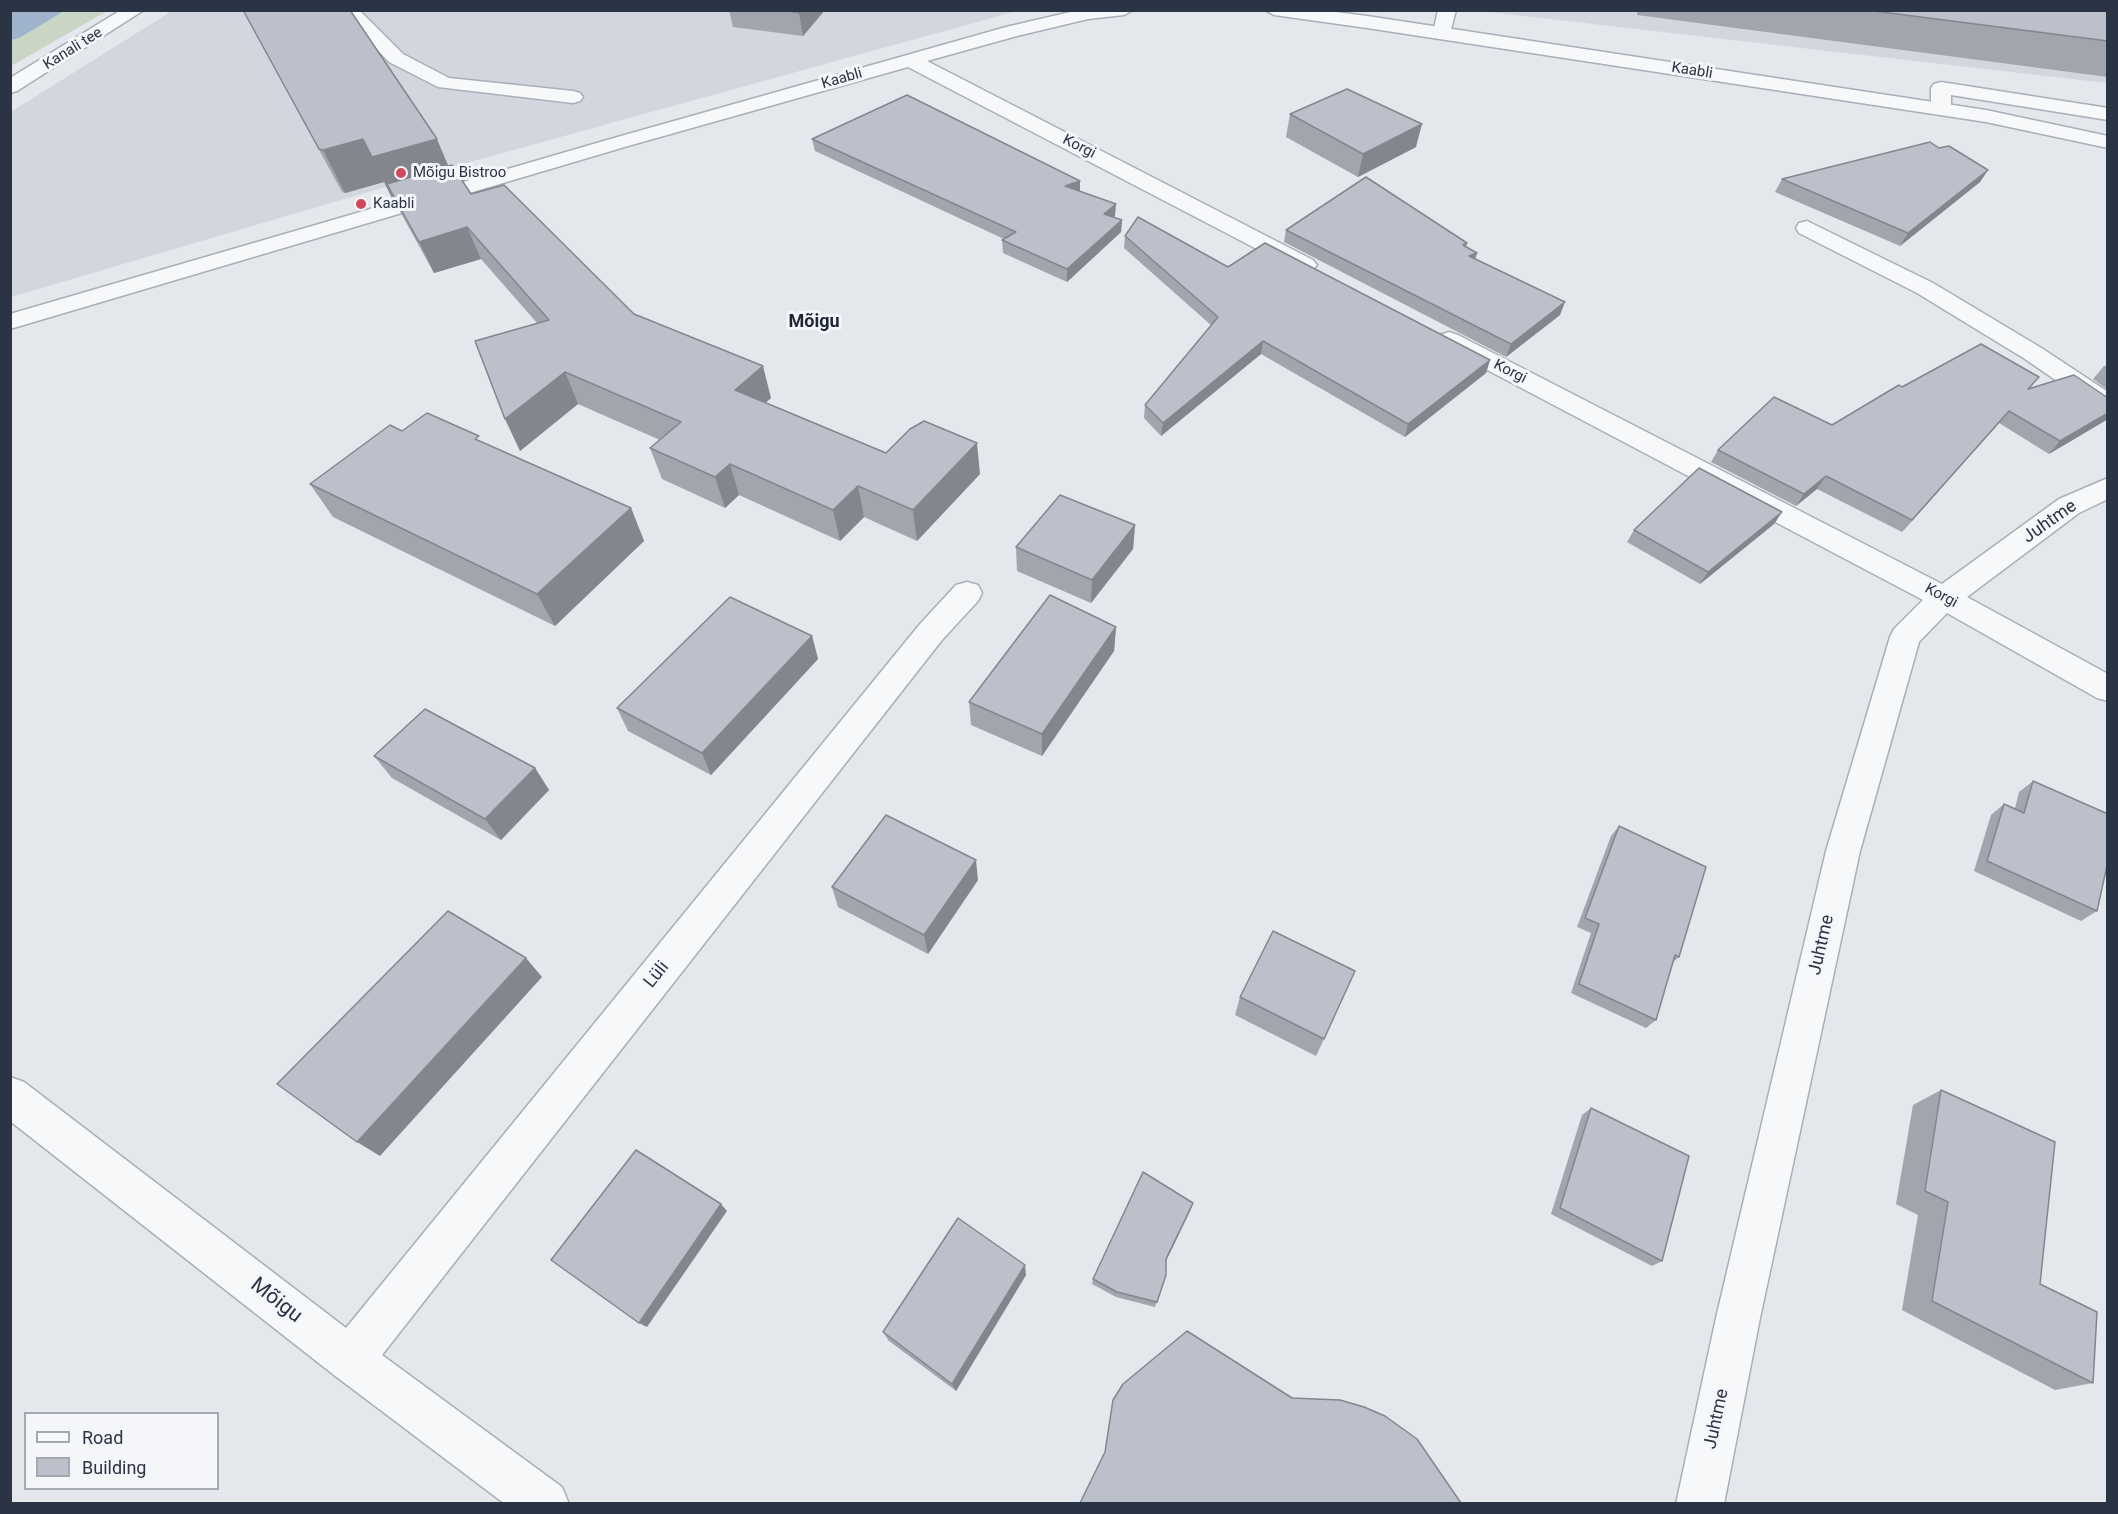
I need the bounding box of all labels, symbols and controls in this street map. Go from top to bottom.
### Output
street label: Kanali tee [40,24,106,74]
street label: Kaabli [1670,59,1714,83]
street label: Kaabli [820,65,864,93]
street label: Korgi [1059,131,1099,163]
place label: Mõigu Bistroo [413,164,506,182]
marker: Mõigu Bistroo [394,166,408,180]
place label: Kaabli [373,195,414,213]
marker: Kaabli [354,197,368,211]
district label: Mõigu [788,311,840,333]
street label: Korgi [1490,356,1530,388]
street label: Juhtme [2019,496,2081,548]
street label: Korgi [1921,580,1961,612]
street label: Juhtme [1805,913,1839,977]
street label: Lüli [640,957,674,993]
street label: Mõigu [245,1273,307,1329]
street label: Juhtme [1700,1387,1734,1451]
legend [24,1412,219,1490]
text: Road [82,1427,123,1448]
text: Building [82,1457,146,1478]

